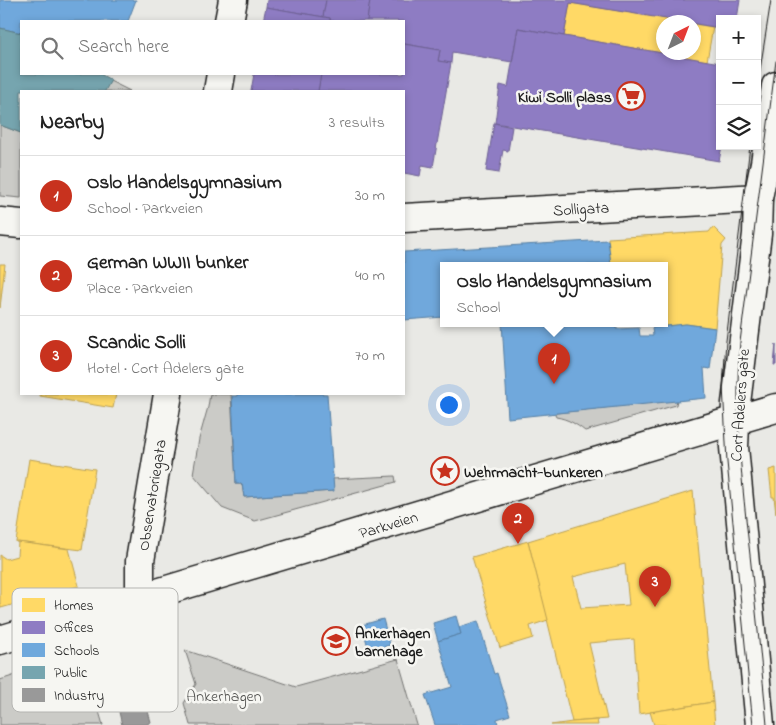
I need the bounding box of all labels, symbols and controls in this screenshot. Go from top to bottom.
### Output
north arrow [656,15,701,60]
map controls [716,15,761,150]
button: + [716,15,761,60]
search box [20,20,405,75]
icon: search [38,34,66,62]
text: Search here [78,34,169,61]
button: − [716,60,761,105]
supermarket icon: Kiwi Solli plass [616,81,646,111]
place label: Kiwi Solli plass [518,86,612,110]
button: layers [716,105,761,150]
text: Nearby [40,108,104,138]
text: 3 results [329,111,385,135]
text: Oslo Handelsgymnasium [87,170,282,197]
text: 1 [53,184,59,208]
text: 30 m [355,184,385,208]
text: School · Parkveien [87,197,203,221]
street label: Solligata [552,197,610,223]
text: German WWII bunker [87,250,249,277]
popup [440,262,668,327]
text: 2 [52,264,60,288]
text: 40 m [355,264,385,288]
text: Oslo Handelsgymnasium [457,269,651,296]
text: Place · Parkveien [87,277,193,301]
text: School [457,296,500,320]
text: Scandic Solli [87,330,186,357]
pin: 1 [538,343,570,384]
text: 3 [53,344,59,368]
text: 70 m [355,344,385,368]
street label: Cort Adelers gate [725,347,757,462]
text: Hotel · Cort Adelers gate [87,357,244,381]
your location [436,392,462,418]
street label: Observatoriegata [132,438,174,553]
place icon: Wehrmacht-bunkeren [430,456,460,486]
place label: Wehrmacht-bunkeren [464,461,603,485]
pin: 2 [502,503,534,544]
street label: Parkveien [356,506,421,546]
pin: 3 [639,566,671,607]
legend [12,588,178,712]
text: Homes [54,596,94,617]
text: Offices [54,618,94,639]
place label: Ankerhagen barnehage [355,622,430,665]
school or university icon: Ankerhagen barnehage [321,626,351,656]
text: Schools [54,641,99,662]
text: Public [54,663,88,684]
park label: Ankerhagen [186,685,262,709]
text: Industry [54,686,104,708]

